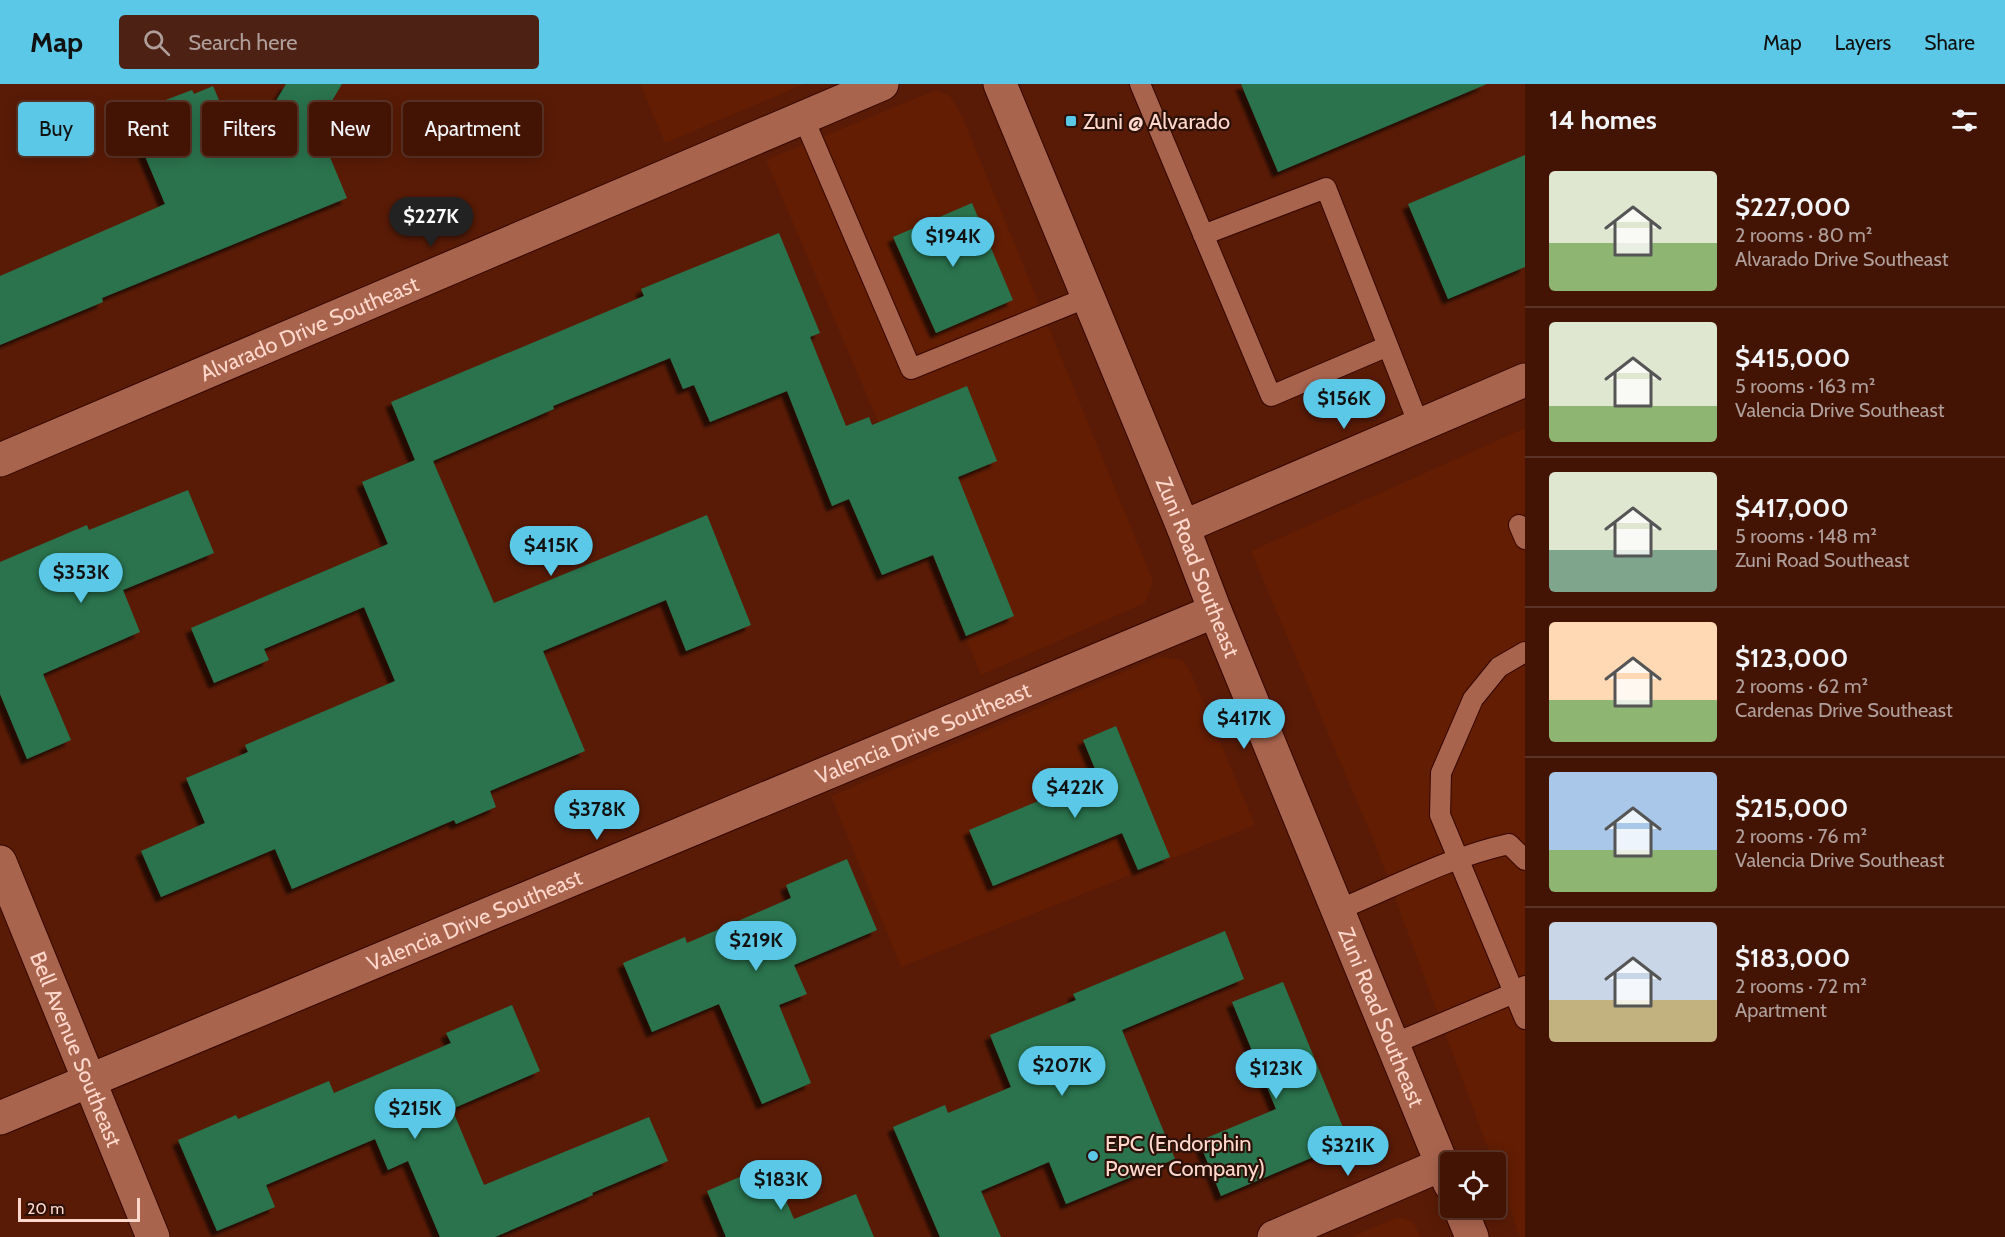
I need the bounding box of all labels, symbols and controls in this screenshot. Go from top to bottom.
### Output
search box [119,15,539,69]
text: Map [30,25,83,59]
icon: search [140,26,173,59]
text: Search here [188,29,297,56]
text: Map [1763,30,1802,55]
text: Layers [1835,30,1891,55]
text: Share [1924,30,1975,55]
chip: Buy [18,102,94,156]
chip: Rent [106,102,190,156]
chip: Filters [202,102,297,156]
chip: New [309,102,391,156]
chip: Apartment [403,102,542,156]
text: 14 homes [1549,104,1657,136]
icon: filters [1948,104,1981,137]
place label: Zuni @ Alvarado [1083,108,1230,135]
marker: Zuni @ Alvarado [1064,114,1078,128]
text: $227,000 [1735,191,1851,223]
icon: home [1597,195,1669,267]
pin: $227K [389,197,473,248]
text: $227K [403,204,459,228]
pin: $194K [911,217,995,268]
text: 2 rooms · 80 m² [1735,223,1872,247]
text: $194K [925,224,981,248]
text: Alvarado Drive Southeast [1735,247,1948,271]
street label: Alvarado Drive Southeast [196,270,423,387]
text: $415,000 [1735,342,1850,374]
icon: home [1597,346,1669,418]
text: 5 rooms · 163 m² [1735,374,1875,398]
pin: $156K [1302,379,1386,430]
text: $156K [1317,386,1371,410]
text: Valencia Drive Southeast [1735,398,1944,422]
street label: Zuni Road Southeast [1150,473,1246,662]
text: $417,000 [1735,492,1849,524]
icon: home [1597,496,1669,568]
text: 5 rooms · 148 m² [1735,524,1877,548]
pin: $415K [509,526,593,577]
text: $415K [524,533,578,557]
text: Zuni Road Southeast [1735,548,1909,572]
pin: $353K [39,553,123,604]
text: $353K [53,560,109,584]
text: $123,000 [1735,642,1848,674]
icon: home [1597,646,1669,718]
text: 2 rooms · 62 m² [1735,674,1868,698]
street label: Valencia Drive Southeast [811,676,1035,790]
text: Cardenas Drive Southeast [1735,698,1953,722]
pin: $417K [1202,699,1286,750]
text: $417K [1217,706,1271,730]
pin: $422K [1033,768,1117,819]
text: $422K [1046,775,1104,799]
pin: $378K [555,790,639,841]
text: $215,000 [1735,792,1848,824]
icon: home [1597,796,1669,868]
text: $378K [568,797,626,821]
text: 2 rooms · 76 m² [1735,824,1867,848]
text: Valencia Drive Southeast [1735,848,1944,872]
street label: Valencia Drive Southeast [363,863,587,977]
pin: $219K [714,921,798,972]
street label: Zuni Road Southeast [1332,923,1430,1112]
text: $219K [729,928,783,952]
text: $183,000 [1735,942,1850,974]
icon: home [1597,946,1669,1018]
street label: Bell Avenue Southeast [24,947,128,1151]
text: 2 rooms · 72 m² [1735,974,1867,998]
text: Apartment [1735,998,1827,1022]
pin: $207K [1020,1046,1104,1097]
pin: $123K [1234,1049,1318,1100]
text: $207K [1032,1053,1092,1077]
text: $123K [1250,1056,1302,1080]
pin: $215K [373,1089,457,1140]
text: $215K [389,1096,441,1120]
pin: $321K [1306,1126,1390,1177]
place label: EPC (Endorphin Power Company) [1105,1130,1265,1182]
text: $321K [1322,1133,1374,1157]
marker: EPC (Endorphin Power Company) [1086,1149,1100,1163]
map controls [1440,1152,1506,1218]
button: locate [1440,1152,1506,1218]
pin: $183K [739,1160,823,1211]
text: $183K [754,1167,808,1191]
scale bar [18,1195,140,1222]
text: 20 m [27,1199,64,1218]

